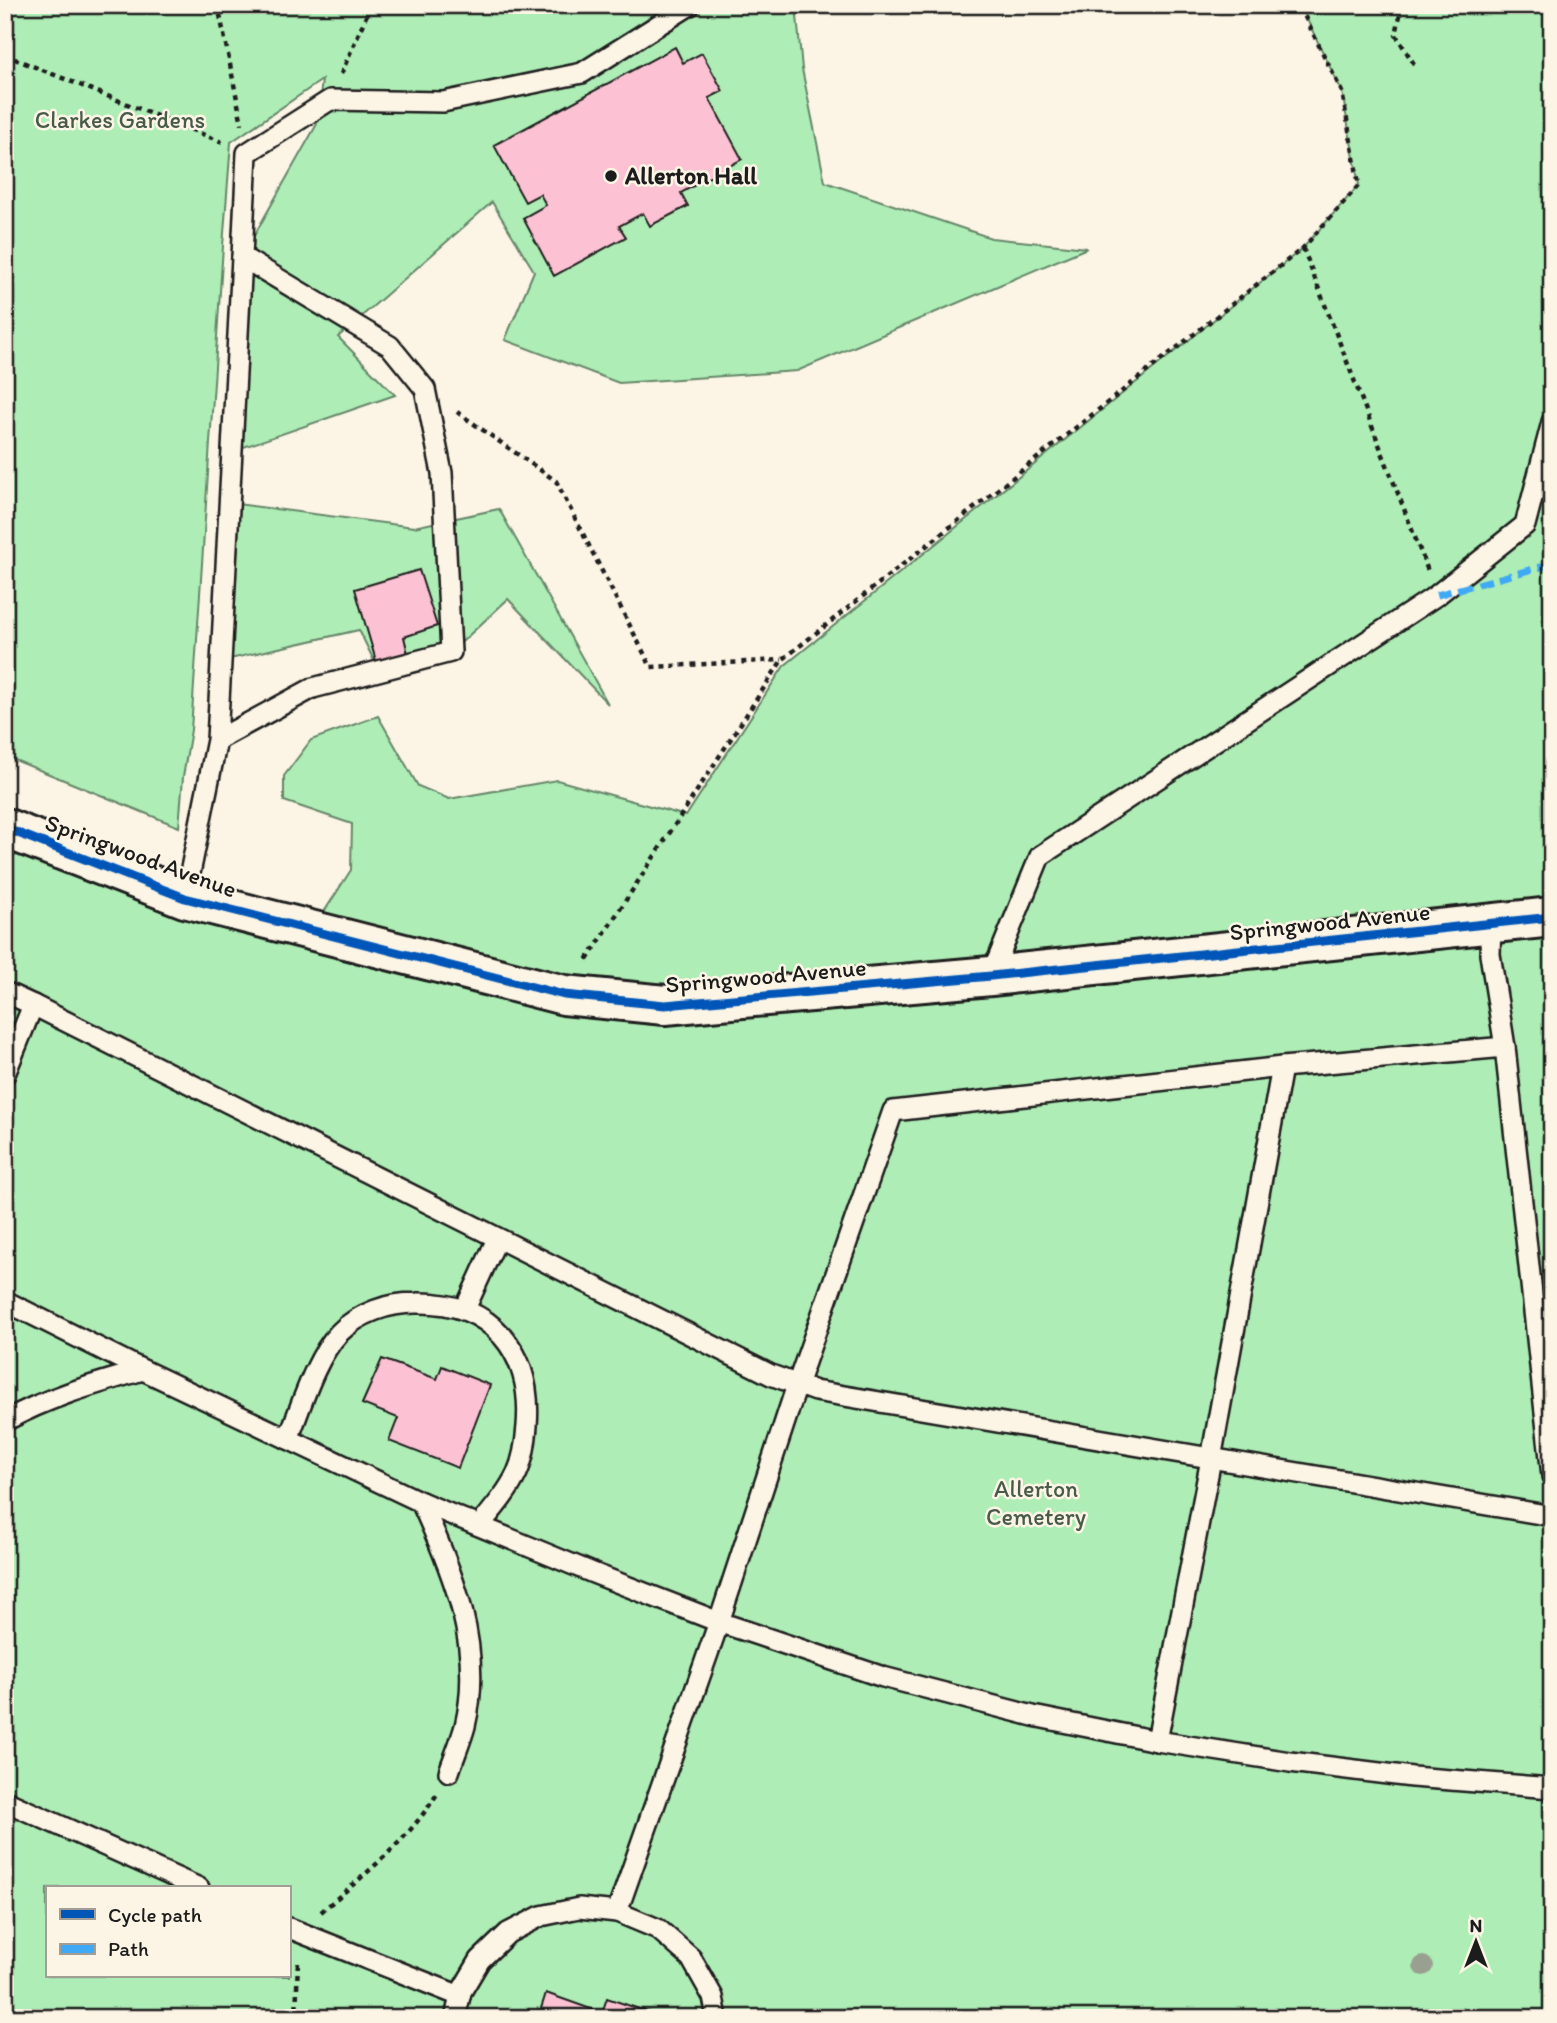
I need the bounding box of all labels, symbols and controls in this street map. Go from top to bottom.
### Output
park label: Clarkes Gardens [35,105,205,134]
place label: Allerton Hall [624,161,757,190]
marker: Allerton Hall [603,168,619,184]
street label: Springwood Avenue [42,807,241,904]
street label: Springwood Avenue [1228,897,1432,946]
street label: Springwood Avenue [664,952,868,999]
park label: Allerton Cemetery [986,1474,1086,1531]
legend [46,1886,290,1978]
text: Cycle path [108,1902,202,1927]
north arrow [1442,1908,1512,1978]
text: N [1470,1914,1482,1937]
text: Path [108,1936,149,1961]

